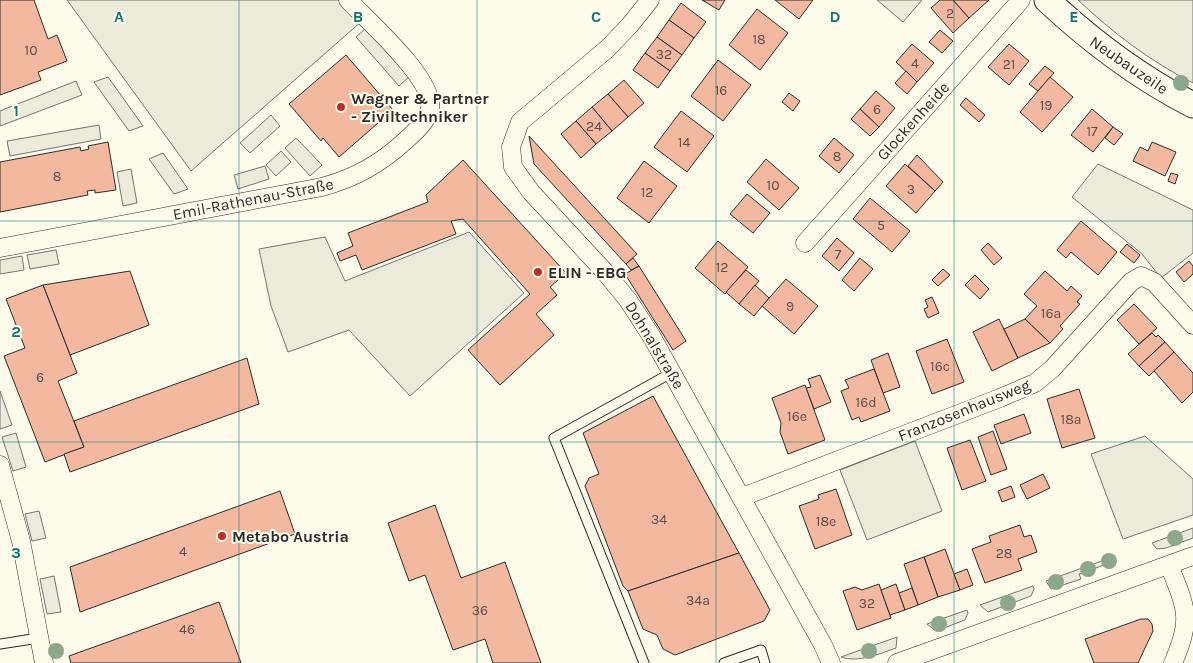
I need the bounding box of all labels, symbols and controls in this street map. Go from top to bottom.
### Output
house number: 2 [946,5,954,22]
text: A [114,7,124,26]
text: B [353,7,363,26]
text: C [591,7,601,26]
text: D [830,7,841,26]
text: E [1069,7,1079,26]
house number: 18 [752,31,766,48]
street label: Neubauzeile [1086,32,1172,98]
house number: 10 [25,42,37,59]
house number: 32 [656,46,672,63]
house number: 4 [911,55,919,72]
house number: 21 [1003,56,1015,73]
street label: Glockenheide [873,78,953,164]
house number: 16 [715,82,727,99]
place label: Wagner & Partner - Ziviltechniker [351,89,489,126]
house number: 19 [1040,97,1052,114]
text: 1 [13,101,19,120]
marker: Wagner & Partner - Ziviltechniker [335,101,347,113]
house number: 6 [873,101,881,118]
house number: 24 [586,118,602,135]
house number: 17 [1086,123,1098,140]
house number: 14 [678,134,690,151]
house number: 8 [833,148,841,165]
house number: 8 [53,168,61,185]
street label: Emil-Rathenau-Straße [171,174,335,224]
house number: 10 [767,177,779,194]
house number: 3 [907,181,915,198]
house number: 12 [641,184,653,201]
house number: 5 [877,217,885,234]
house number: 7 [835,246,842,263]
house number: 12 [716,259,728,276]
place label: ELIN - EBG [548,263,626,282]
marker: ELIN - EBG [532,266,544,278]
street label: Dohnalstraße [621,298,689,392]
house number: 9 [786,298,794,315]
house number: 16a [1041,305,1061,322]
text: 2 [11,322,21,341]
house number: 16c [930,358,950,375]
house number: 6 [36,369,44,386]
street label: Franzosenhausweg [895,375,1033,445]
house number: 16d [856,394,876,411]
house number: 16e [787,408,807,425]
house number: 18a [1061,411,1081,428]
house number: 34 [651,511,667,528]
house number: 18e [816,513,836,530]
place label: Metabo Austria [232,527,349,546]
marker: Metabo Austria [216,530,228,542]
text: 3 [11,543,21,562]
house number: 4 [179,543,187,560]
house number: 28 [996,545,1012,562]
house number: 34a [686,592,710,609]
house number: 32 [859,595,875,612]
house number: 36 [472,602,488,619]
house number: 46 [179,621,195,638]

